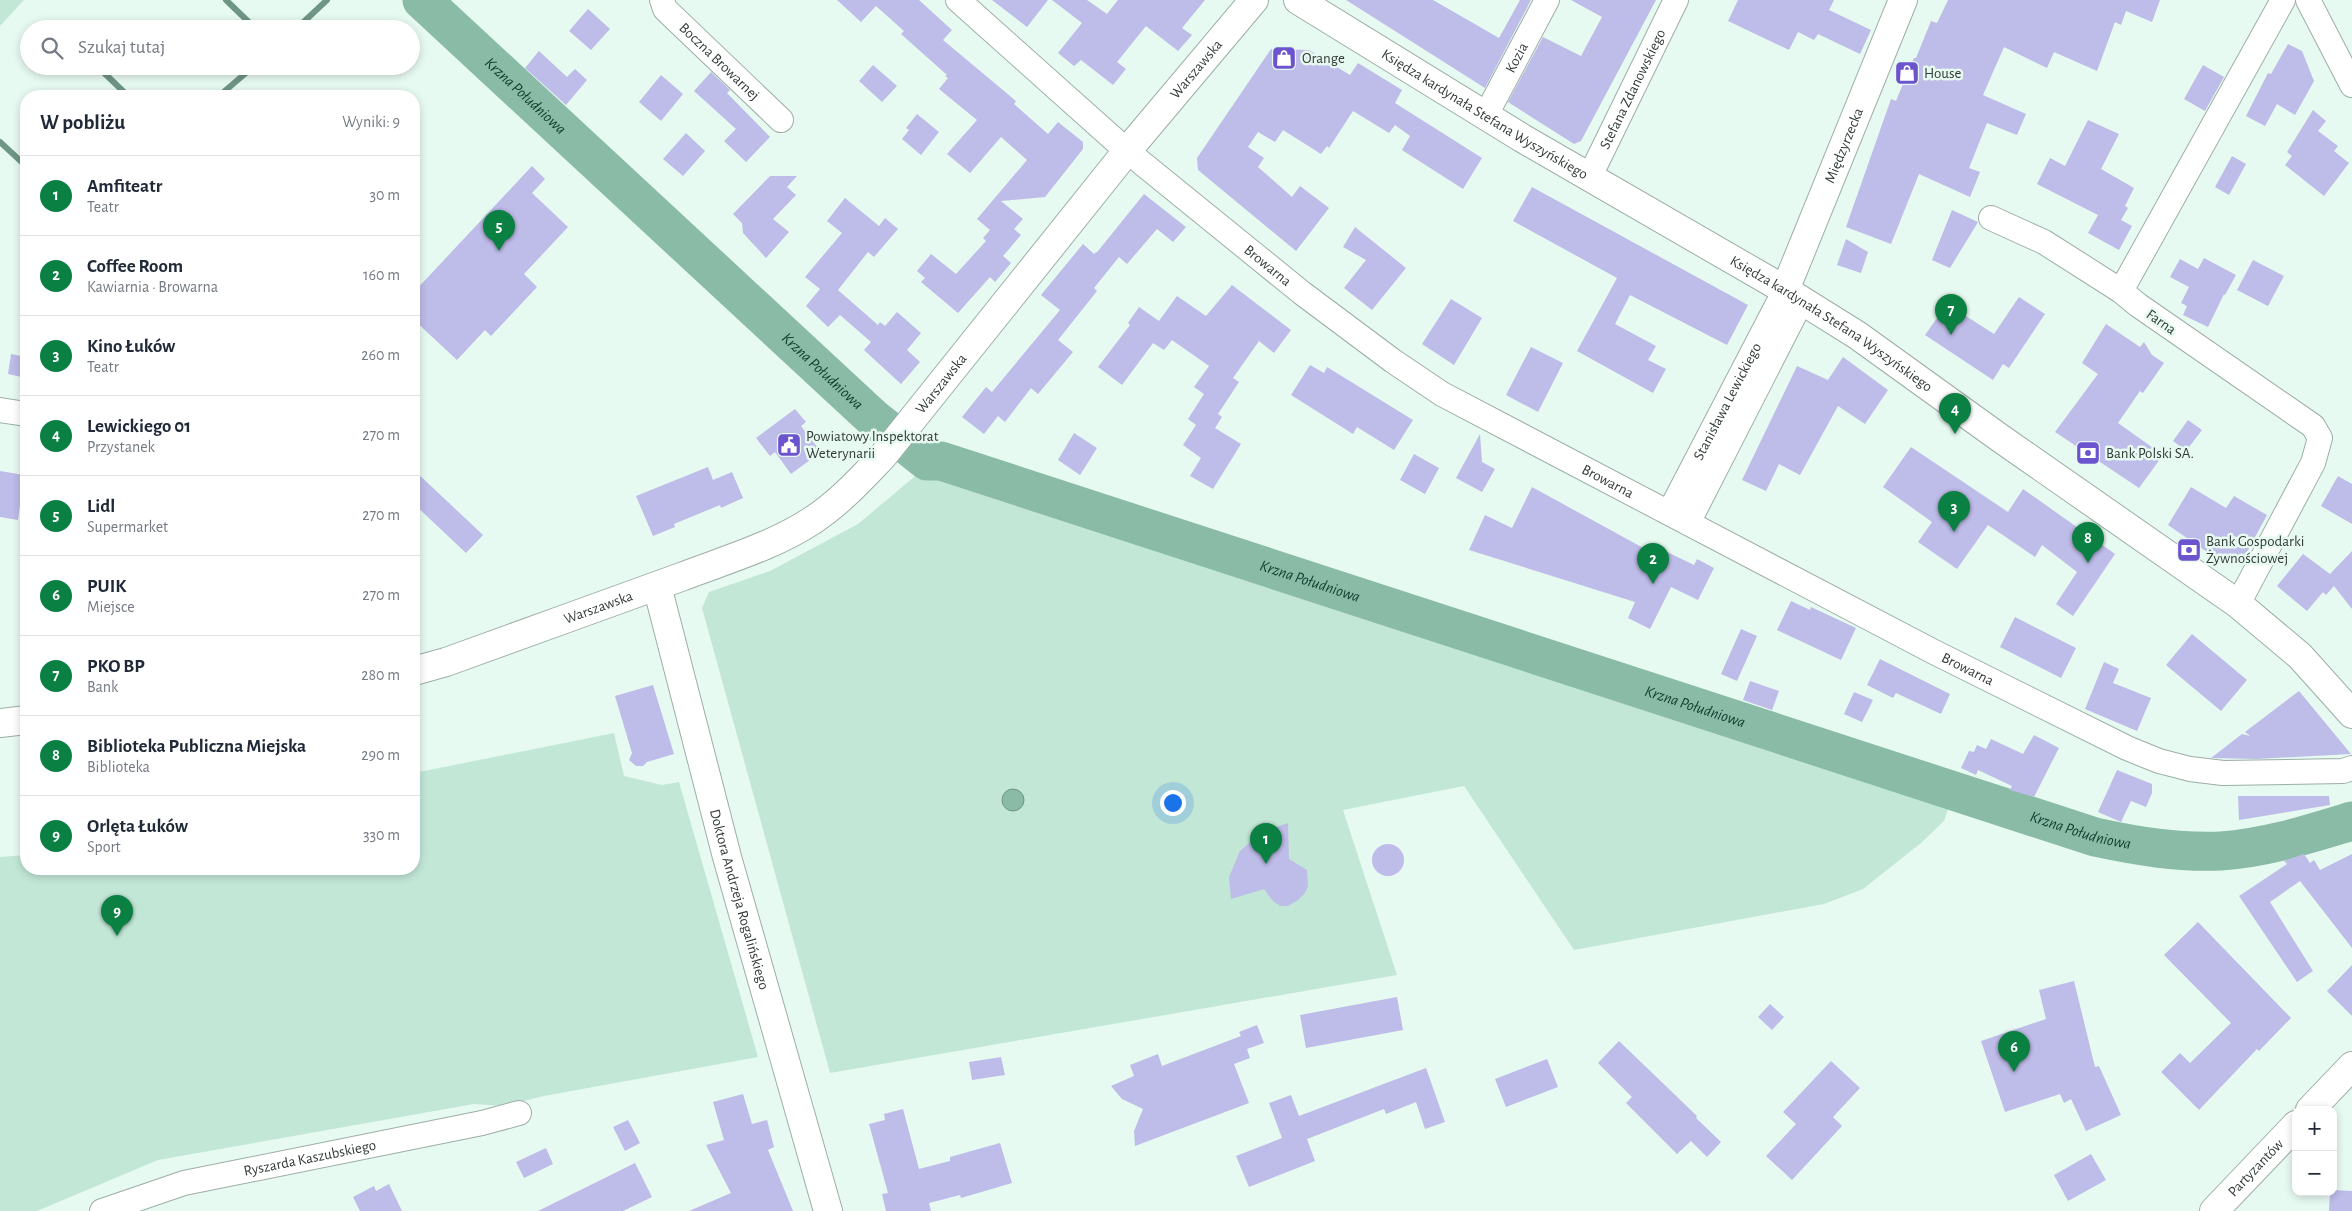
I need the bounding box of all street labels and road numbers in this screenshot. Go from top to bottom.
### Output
street label: Boczna Browarnej [677,20,762,103]
street label: Stefana Zdanowskiego [1597,27,1668,151]
street label: Warszawska [1167,37,1225,101]
street label: Kozia [1502,40,1531,75]
street label: Księdza kardynała Stefana Wyszyńskiego [1379,46,1591,182]
street label: Międzyrzecka [1822,106,1866,185]
street label: Browarna [1241,242,1294,289]
street label: Księdza kardynała Stefana Wyszyńskiego [1728,253,1935,394]
street label: Farna [2143,307,2179,337]
street label: Stanisława Lewickiego [1690,340,1764,462]
street label: Warszawska [913,351,969,416]
street label: Browarna [1580,461,1636,501]
street label: Warszawska [562,588,635,626]
street label: Browarna [1939,650,1996,688]
street label: Doktora Andrzeja Rogalińskiego [707,807,772,991]
street label: Partyzantów [2225,1136,2286,1199]
street label: Ryszarda Kaszubskiego [242,1137,377,1178]

